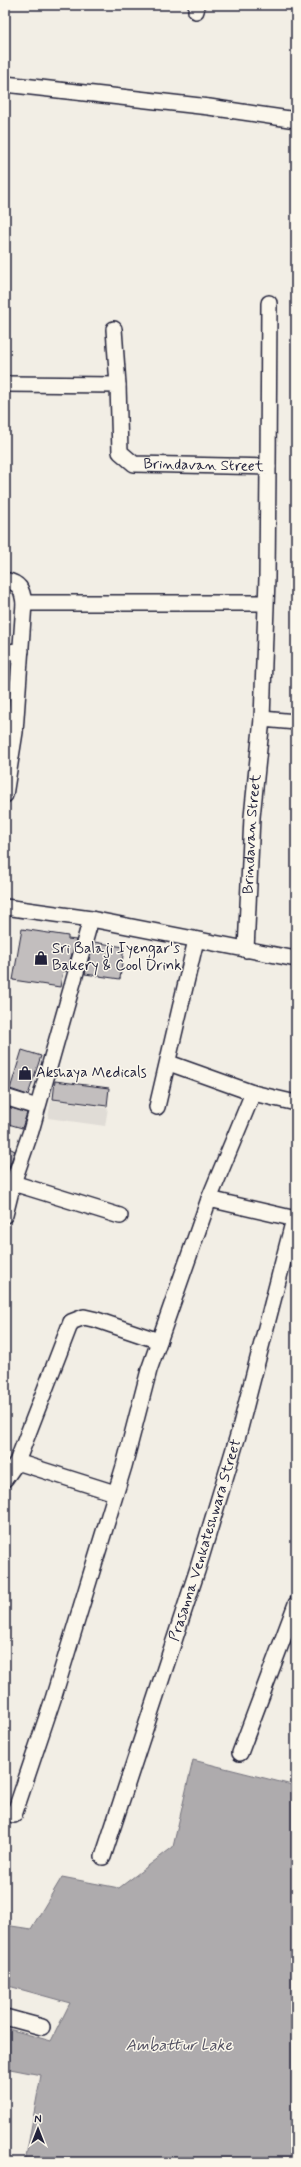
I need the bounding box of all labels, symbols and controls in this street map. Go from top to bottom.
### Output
street label: Brindavan Street [143,454,264,477]
street label: Brindavan Street [239,773,266,895]
place label: Sri Balaji Iyengar's Bakery & Cool Drink [52,939,182,976]
shop icon: Sri Balaji Iyengar's Bakery & Cool Drink [33,950,49,966]
place label: Akshaya Medicals [36,1063,147,1083]
shop icon: Akshaya Medicals [17,1065,33,1081]
street label: Prasanna Venkateshwara Street [165,1437,246,1644]
water label: Ambattur Lake [126,2035,233,2056]
north arrow [18,2109,58,2149]
text: N [34,2113,42,2127]

